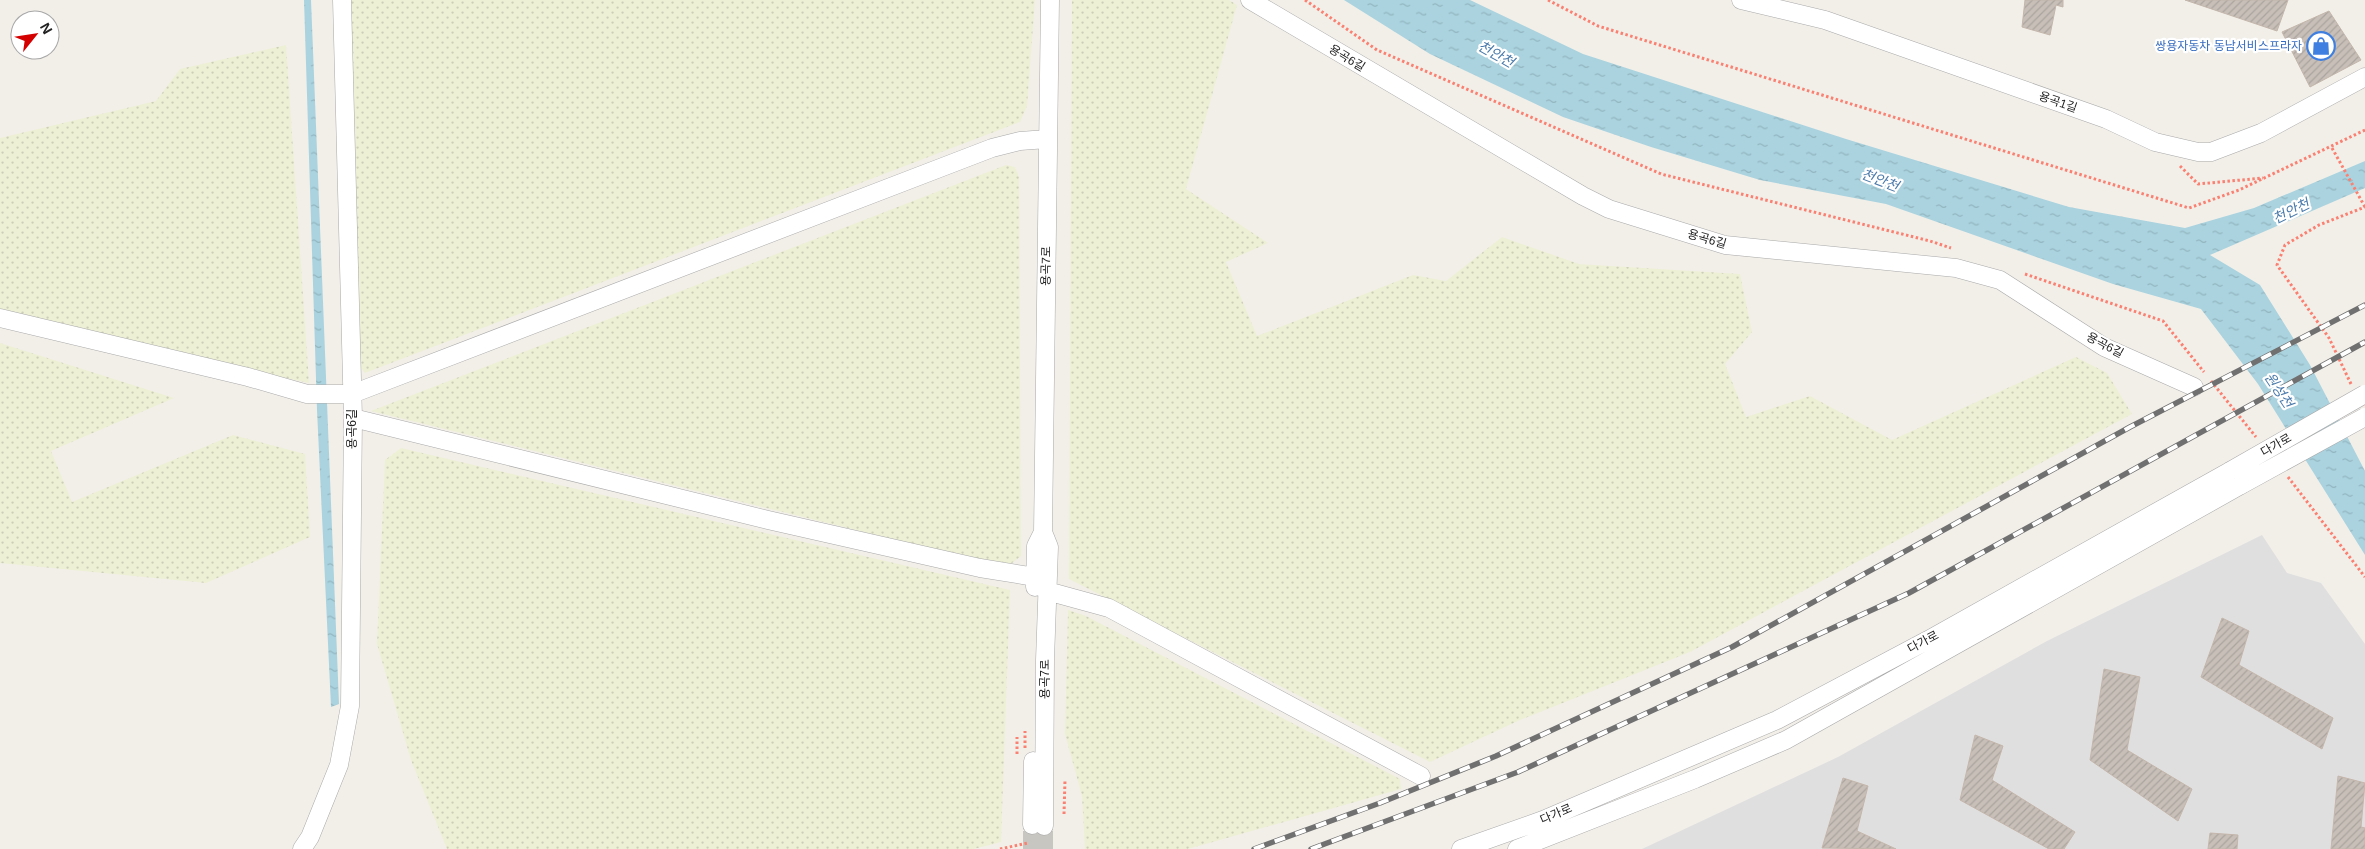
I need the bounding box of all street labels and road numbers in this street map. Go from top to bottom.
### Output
street label: 용곡6길 [1326,42,1368,74]
street label: 용곡1길 [2037,89,2079,115]
street label: 용곡6길 [1686,227,1728,251]
street label: 용곡7로 [1039,246,1053,286]
street label: 용곡6길 [2084,329,2126,361]
street label: 용곡6길 [345,409,359,449]
street label: 다가로 [2258,431,2294,459]
street label: 다가로 [1905,628,1941,656]
street label: 용곡7로 [1038,659,1052,699]
street label: 다가로 [1538,801,1574,827]

